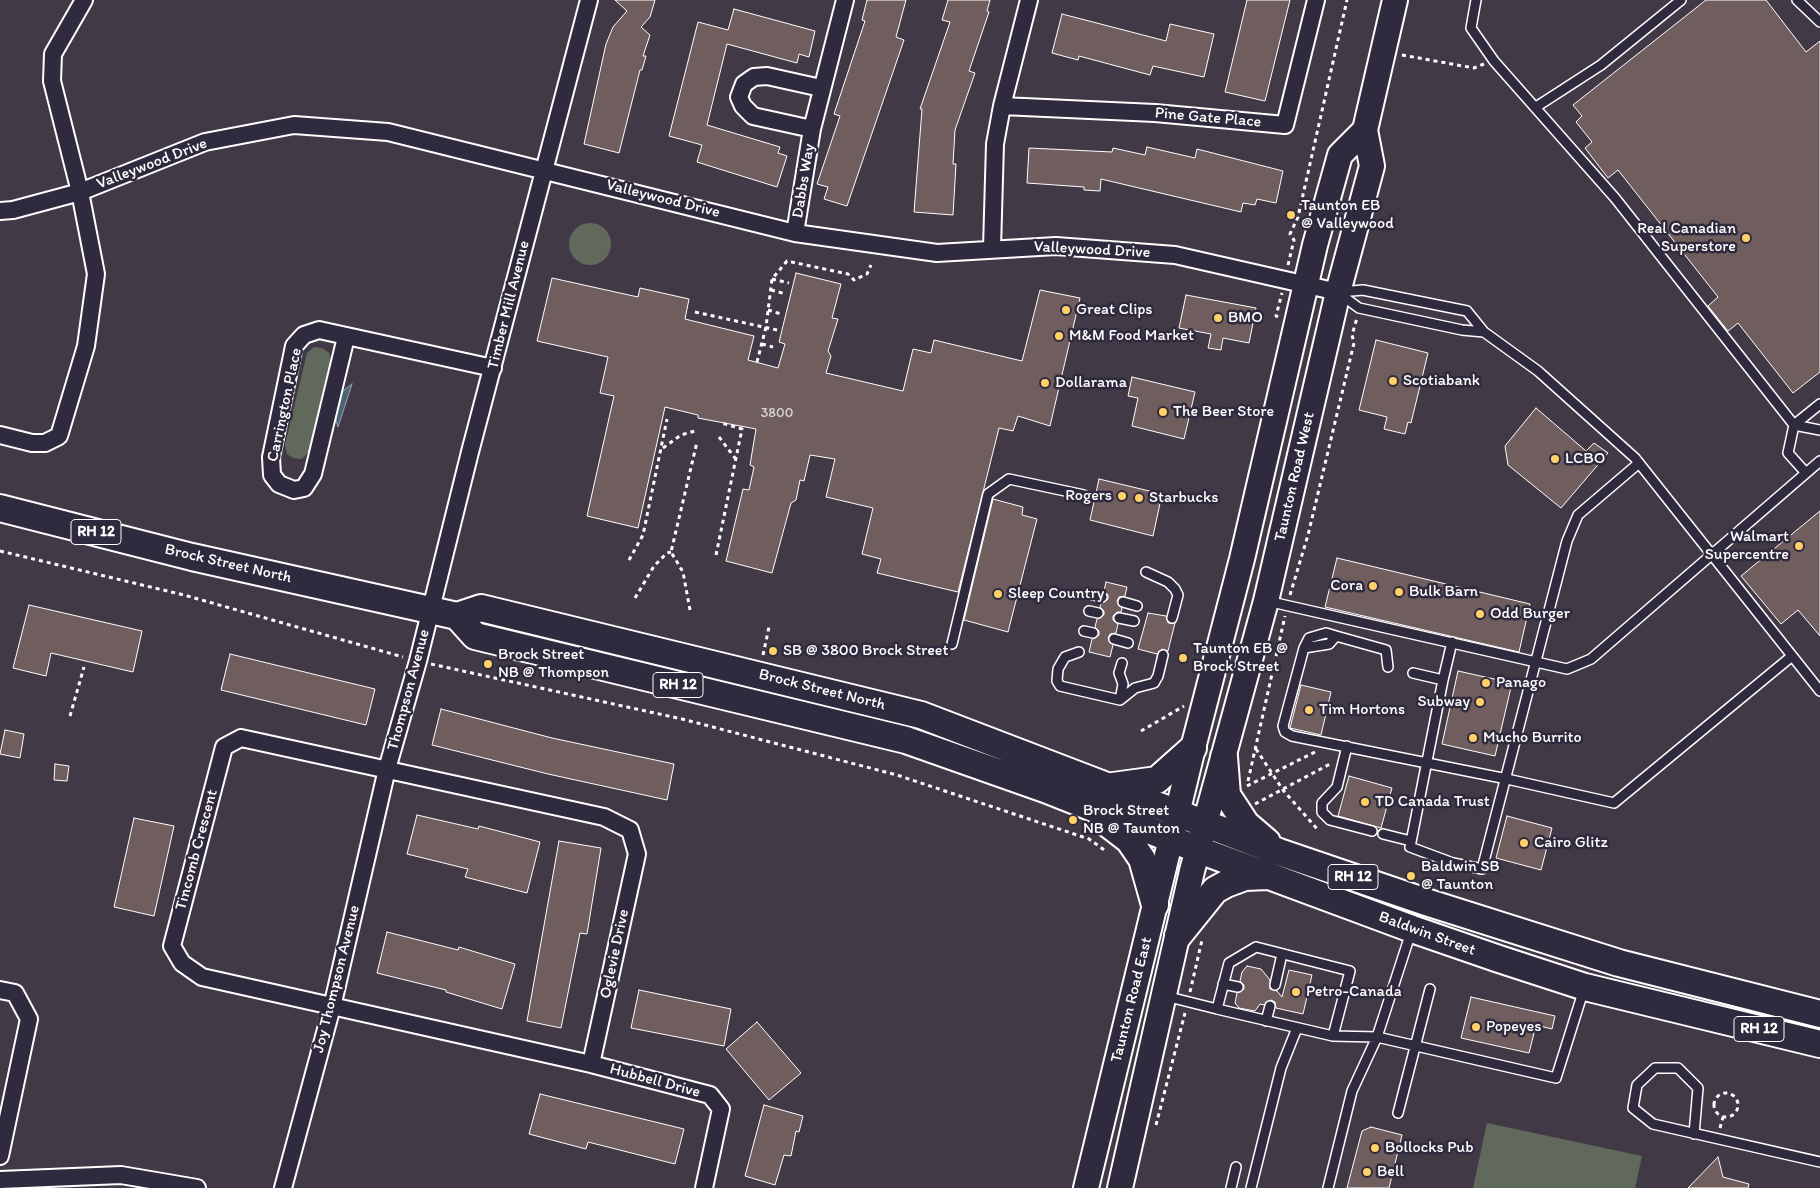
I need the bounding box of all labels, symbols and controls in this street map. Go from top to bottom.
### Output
street label: Pine Gate Place [1154,104,1262,132]
street label: Valleywood Drive [94,134,210,194]
street label: Dabbs Way [789,142,819,220]
street label: Valleywood Drive [604,176,722,222]
place label: Taunton EB @ Valleywood [1301,196,1394,234]
marker: Taunton EB @ Valleywood [1285,209,1297,221]
place label: Real Canadian Superstore [1637,219,1736,257]
marker: Real Canadian Superstore [1740,232,1752,244]
street label: Valleywood Drive [1033,237,1151,263]
street label: Timber Mill Avenue [484,239,534,371]
place label: Great Clips [1076,300,1152,320]
marker: Great Clips [1060,304,1072,316]
place label: BMO [1228,308,1263,328]
marker: BMO [1212,312,1224,324]
place label: M&M Food Market [1069,326,1194,346]
marker: M&M Food Market [1053,330,1065,342]
street label: Carrington Place [264,346,306,464]
place label: Scotiabank [1403,371,1480,391]
place label: Dollarama [1055,373,1127,393]
marker: Scotiabank [1387,375,1399,387]
marker: Dollarama [1039,377,1051,389]
place label: The Beer Store [1173,402,1274,422]
house number: 3800 [761,405,793,421]
marker: The Beer Store [1157,406,1169,418]
street label: Taunton Road West [1271,410,1319,544]
place label: LCBO [1565,449,1605,469]
marker: LCBO [1549,453,1561,465]
place label: Rogers [1065,486,1112,506]
place label: Starbucks [1149,488,1218,508]
marker: Rogers [1116,490,1128,502]
marker: Starbucks [1133,492,1145,504]
road number: RH 12 [71,520,121,544]
place label: Walmart Supercentre [1705,527,1789,565]
street label: Brock Street North [163,540,293,588]
marker: Walmart Supercentre [1793,540,1805,552]
place label: Cora [1330,576,1363,596]
marker: Cora [1367,580,1379,592]
place label: Bulk Barn [1409,582,1478,602]
place label: Sleep Country [1008,584,1104,604]
marker: Bulk Barn [1393,586,1405,598]
marker: Sleep Country [992,588,1004,600]
place label: Odd Burger [1490,604,1570,624]
marker: Odd Burger [1474,608,1486,620]
street label: Thompson Avenue [384,627,434,753]
place label: Taunton EB @ Brock Street [1193,639,1288,677]
place label: SB @ 3800 Brock Street [783,641,948,661]
place label: Brock Street NB @ Thompson [498,645,609,683]
marker: SB @ 3800 Brock Street [767,645,779,657]
marker: Taunton EB @ Brock Street [1177,652,1189,664]
marker: Brock Street NB @ Thompson [482,658,494,670]
street label: Brock Street North [757,665,887,715]
road number: RH 12 [653,672,703,698]
place label: Panago [1496,673,1546,693]
marker: Panago [1480,677,1492,689]
place label: Subway [1418,692,1470,712]
marker: Subway [1474,696,1486,708]
place label: Tim Hortons [1319,700,1405,720]
marker: Tim Hortons [1303,704,1315,716]
place label: Mucho Burrito [1483,728,1582,748]
marker: Mucho Burrito [1467,732,1479,744]
street label: Tincomb Crescent [172,787,222,913]
place label: TD Canada Trust [1375,792,1490,812]
marker: TD Canada Trust [1359,796,1371,808]
place label: Brock Street NB @ Taunton [1083,801,1180,839]
marker: Brock Street NB @ Taunton [1067,814,1079,826]
place label: Cairo Glitz [1534,833,1608,853]
marker: Cairo Glitz [1518,837,1530,849]
place label: Baldwin SB @ Taunton [1421,857,1499,895]
road number: RH 12 [1328,864,1378,890]
marker: Baldwin SB @ Taunton [1405,870,1417,882]
street label: Joy Thompson Avenue [309,903,365,1055]
street label: Oglevie Drive [596,908,634,1000]
street label: Baldwin Street [1376,908,1478,960]
street label: Taunton Road East [1107,935,1157,1065]
place label: Petro-Canada [1306,982,1402,1002]
marker: Petro-Canada [1290,986,1302,998]
road number: RH 12 [1734,1016,1784,1042]
place label: Popeyes [1486,1017,1541,1037]
marker: Popeyes [1470,1021,1482,1033]
street label: Hubbell Drive [608,1060,702,1102]
place label: Bollocks Pub [1385,1138,1474,1158]
marker: Bollocks Pub [1369,1142,1381,1154]
place label: Bell [1377,1162,1404,1182]
marker: Bell [1361,1166,1373,1178]

